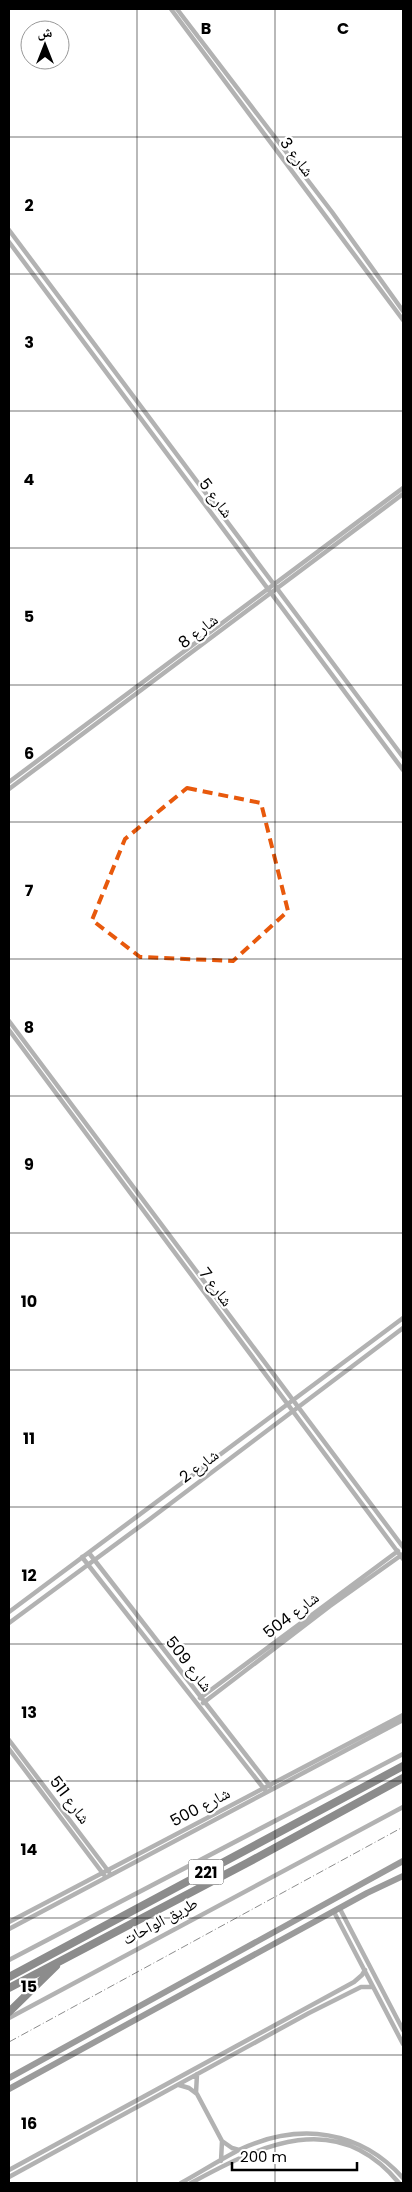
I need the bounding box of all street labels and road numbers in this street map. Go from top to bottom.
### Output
street label: شارع 3 [275,132,319,182]
street label: شارع 5 [193,473,239,523]
street label: شارع 8 [173,608,223,654]
street label: شارع 7 [194,1263,238,1311]
street label: شارع 2 [175,1444,223,1488]
street label: شارع 504 [258,1586,324,1644]
street label: شارع 509 [160,1631,218,1697]
street label: شارع 511 [44,1771,96,1829]
street label: شارع 500 [166,1782,234,1832]
road number: 221 [188,1860,224,1884]
street label: طريق الواحات [118,1892,202,1950]

